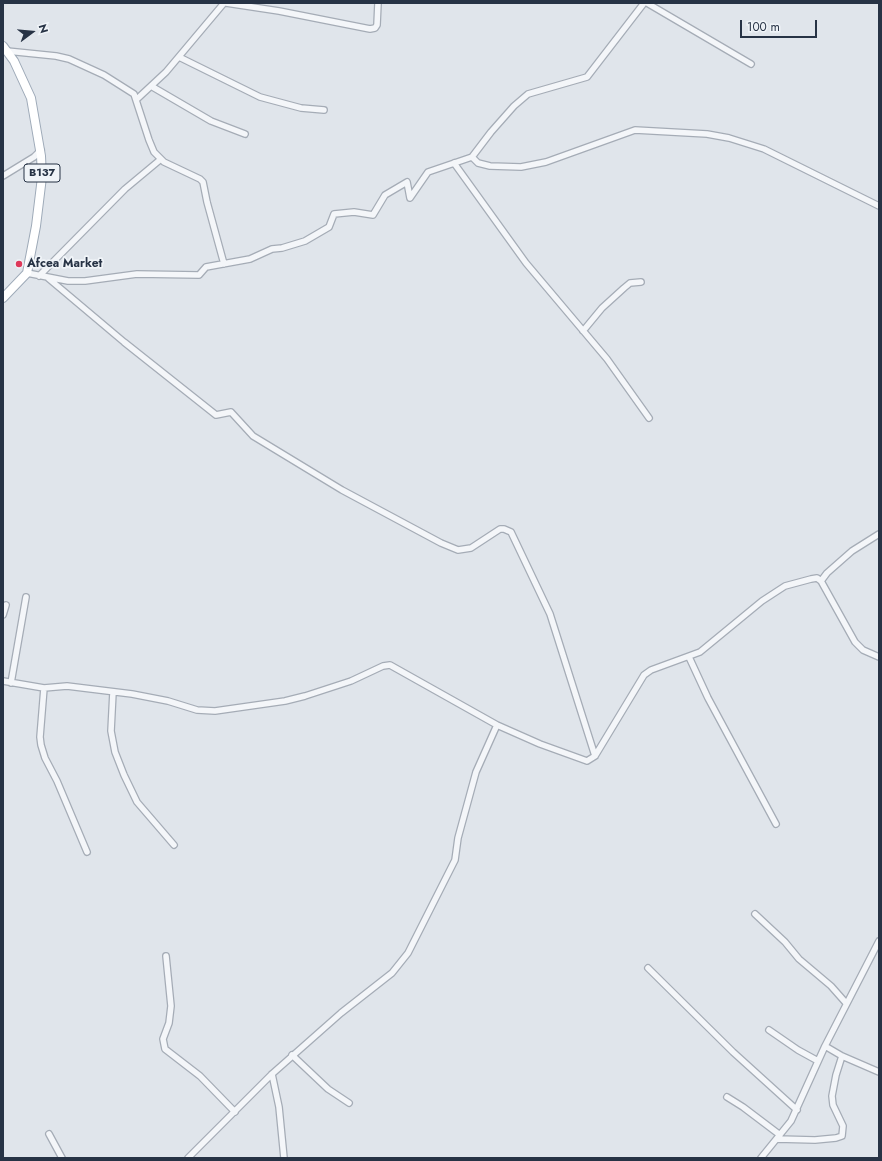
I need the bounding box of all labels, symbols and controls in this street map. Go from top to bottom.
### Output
north arrow [12,12,52,52]
scale bar [742,12,819,38]
text: 100 m [747,18,780,36]
text: N [35,22,52,35]
road number: B137 [24,164,60,182]
place label: Afcea Market [27,257,102,271]
marker: Afcea Market [14,259,24,269]

